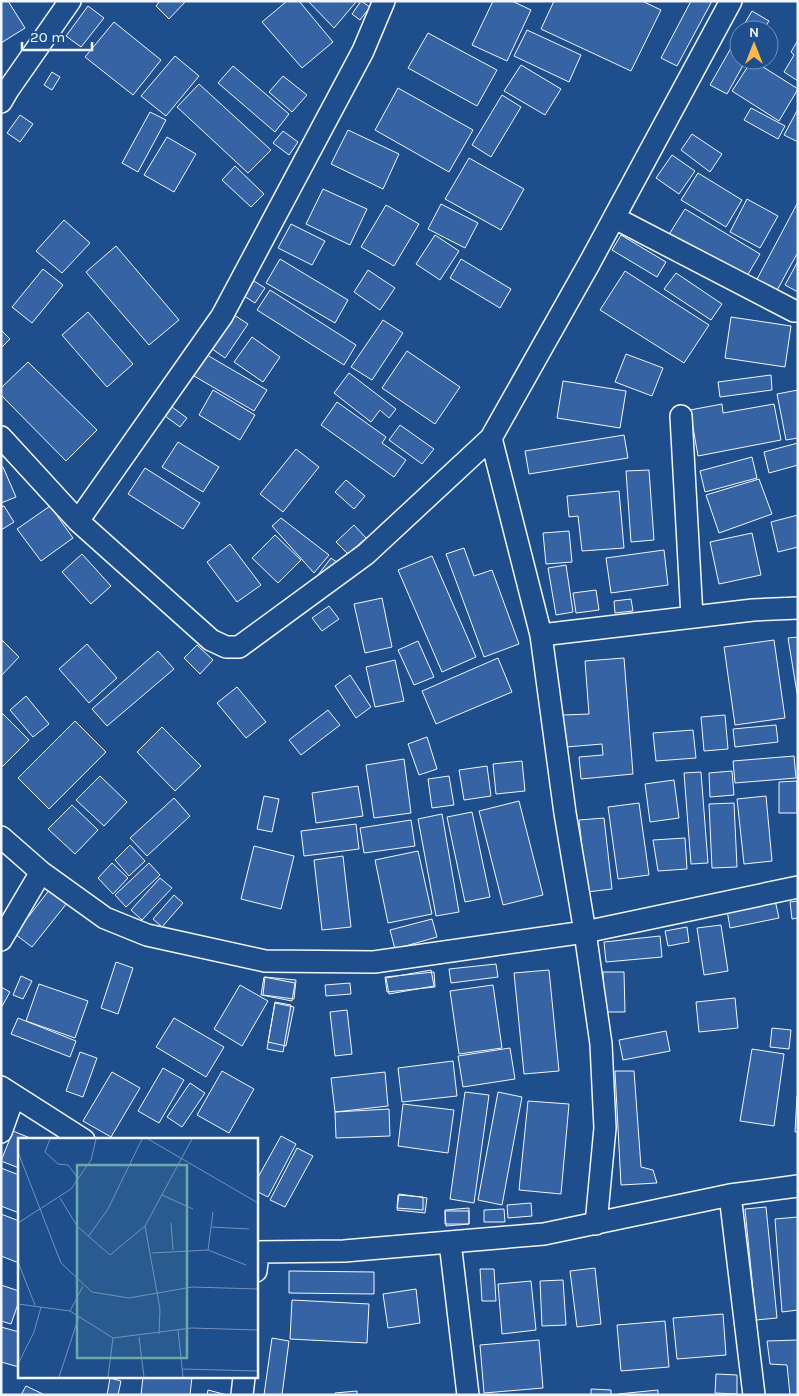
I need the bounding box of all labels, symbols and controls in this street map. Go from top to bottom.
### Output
scale bar [22,20,92,52]
north arrow [729,20,779,70]
text: N [749,24,759,41]
text: 20 m [30,28,65,46]
inset map [18,1138,258,1378]

